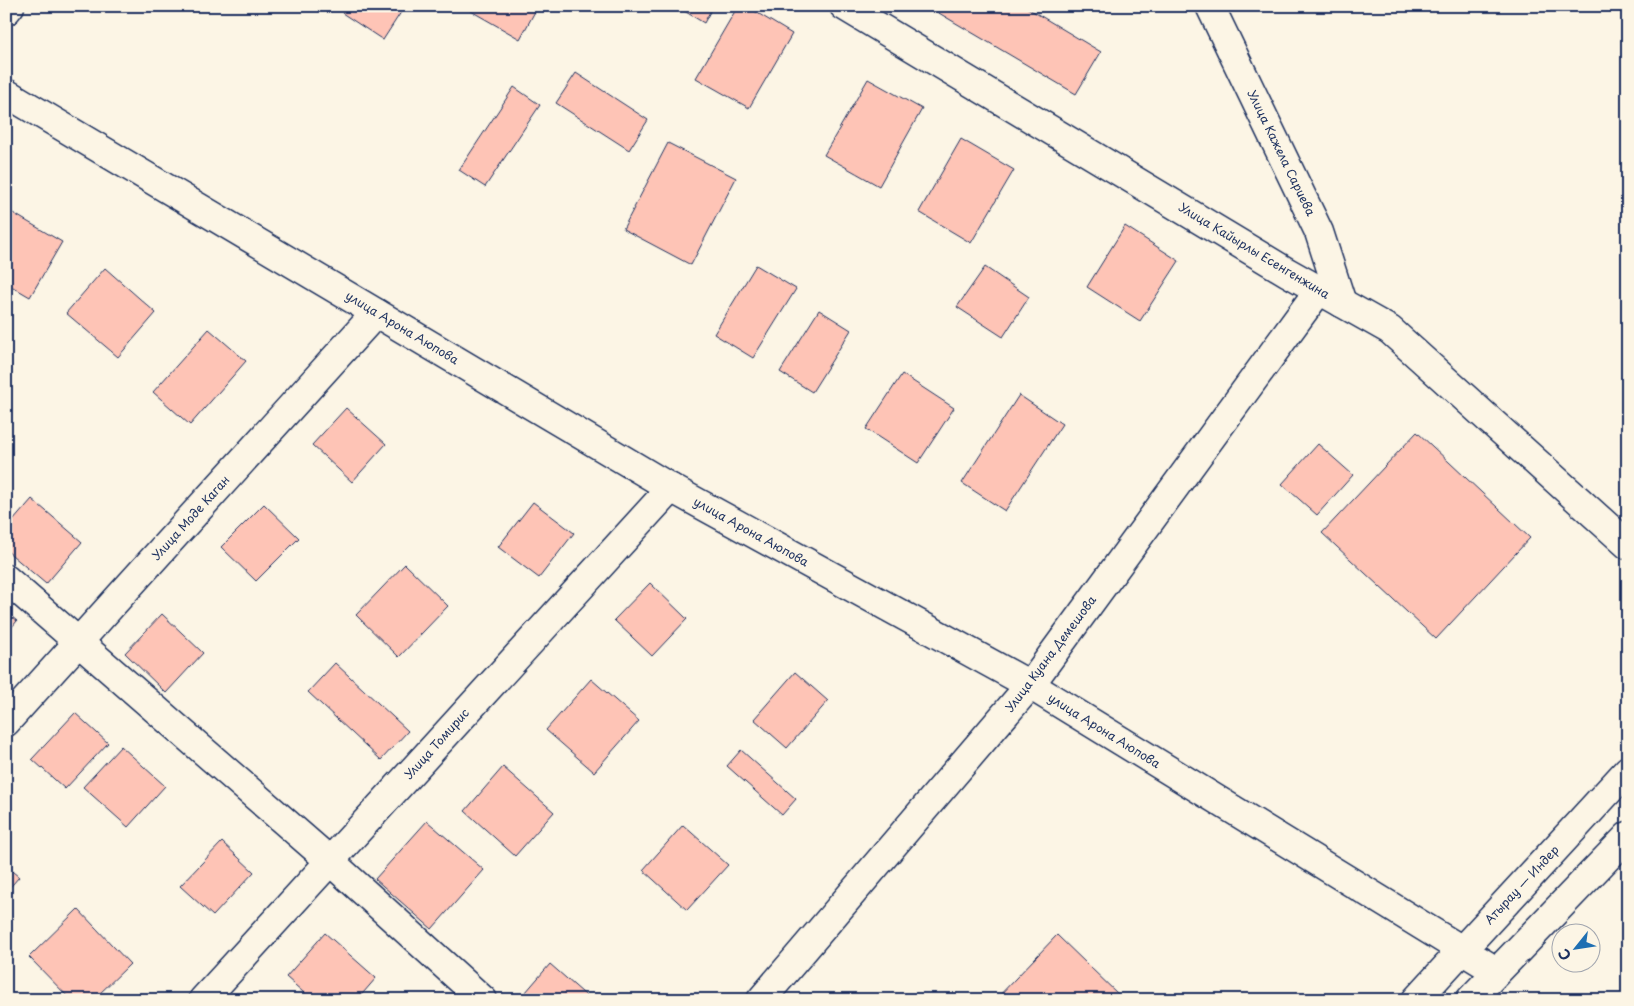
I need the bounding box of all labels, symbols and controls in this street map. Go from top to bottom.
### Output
street label: Улица Кажела Сариева [1244,87,1321,219]
street label: Улица Кайырлы Есенгенжина [1176,198,1334,303]
street label: улица Арона Аюпова [342,286,463,368]
street label: Улица Моде Каган [147,471,233,564]
street label: улица Арона Аюпова [691,492,813,571]
street label: Улица Куана Демешова [1000,591,1100,715]
street label: улица Арона Аюпова [1045,688,1165,772]
street label: Улица Томирис [400,704,473,783]
street label: Атырау — Индер [1480,841,1563,928]
north arrow [1552,924,1602,974]
text: С [1553,945,1576,965]

